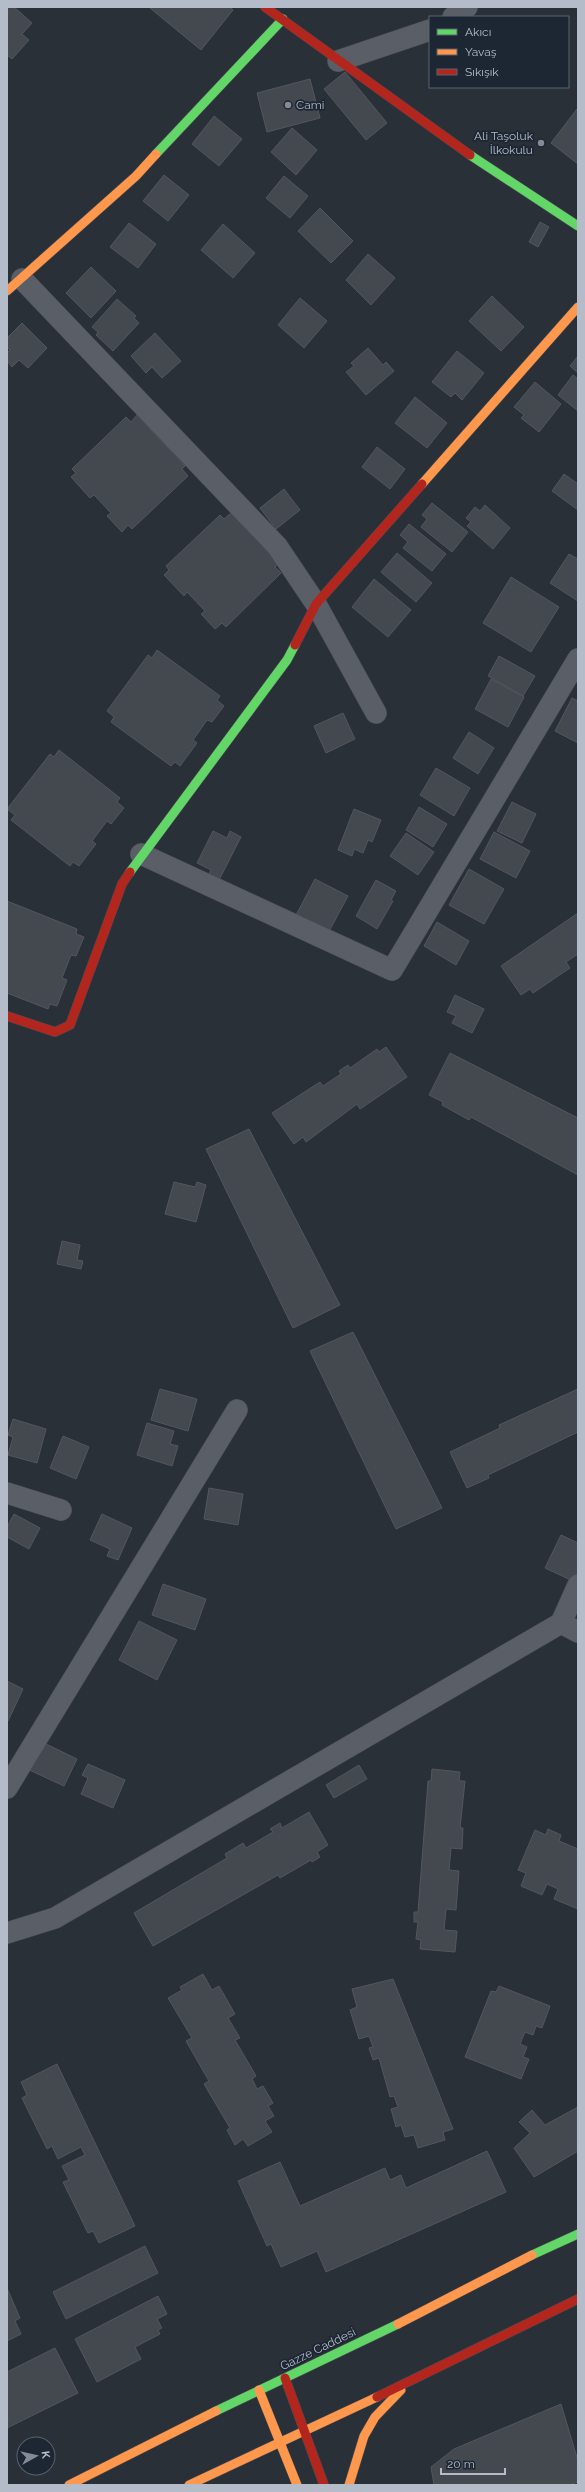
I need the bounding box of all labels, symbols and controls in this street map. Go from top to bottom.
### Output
legend [429,16,569,88]
text: Akıcı [465,25,491,39]
text: Yavaş [465,45,497,59]
text: Sıkışık [465,65,499,79]
place label: Cami [296,98,324,112]
marker: Cami [283,100,293,110]
place label: Ali Taşoluk İlkokulu [474,129,534,157]
marker: Ali Taşoluk İlkokulu [536,138,546,148]
street label: Gazze Caddesi [278,2325,358,2373]
north arrow [16,2436,56,2476]
text: K [38,2450,52,2460]
scale bar [441,2450,505,2476]
text: 20 m [447,2457,475,2471]

